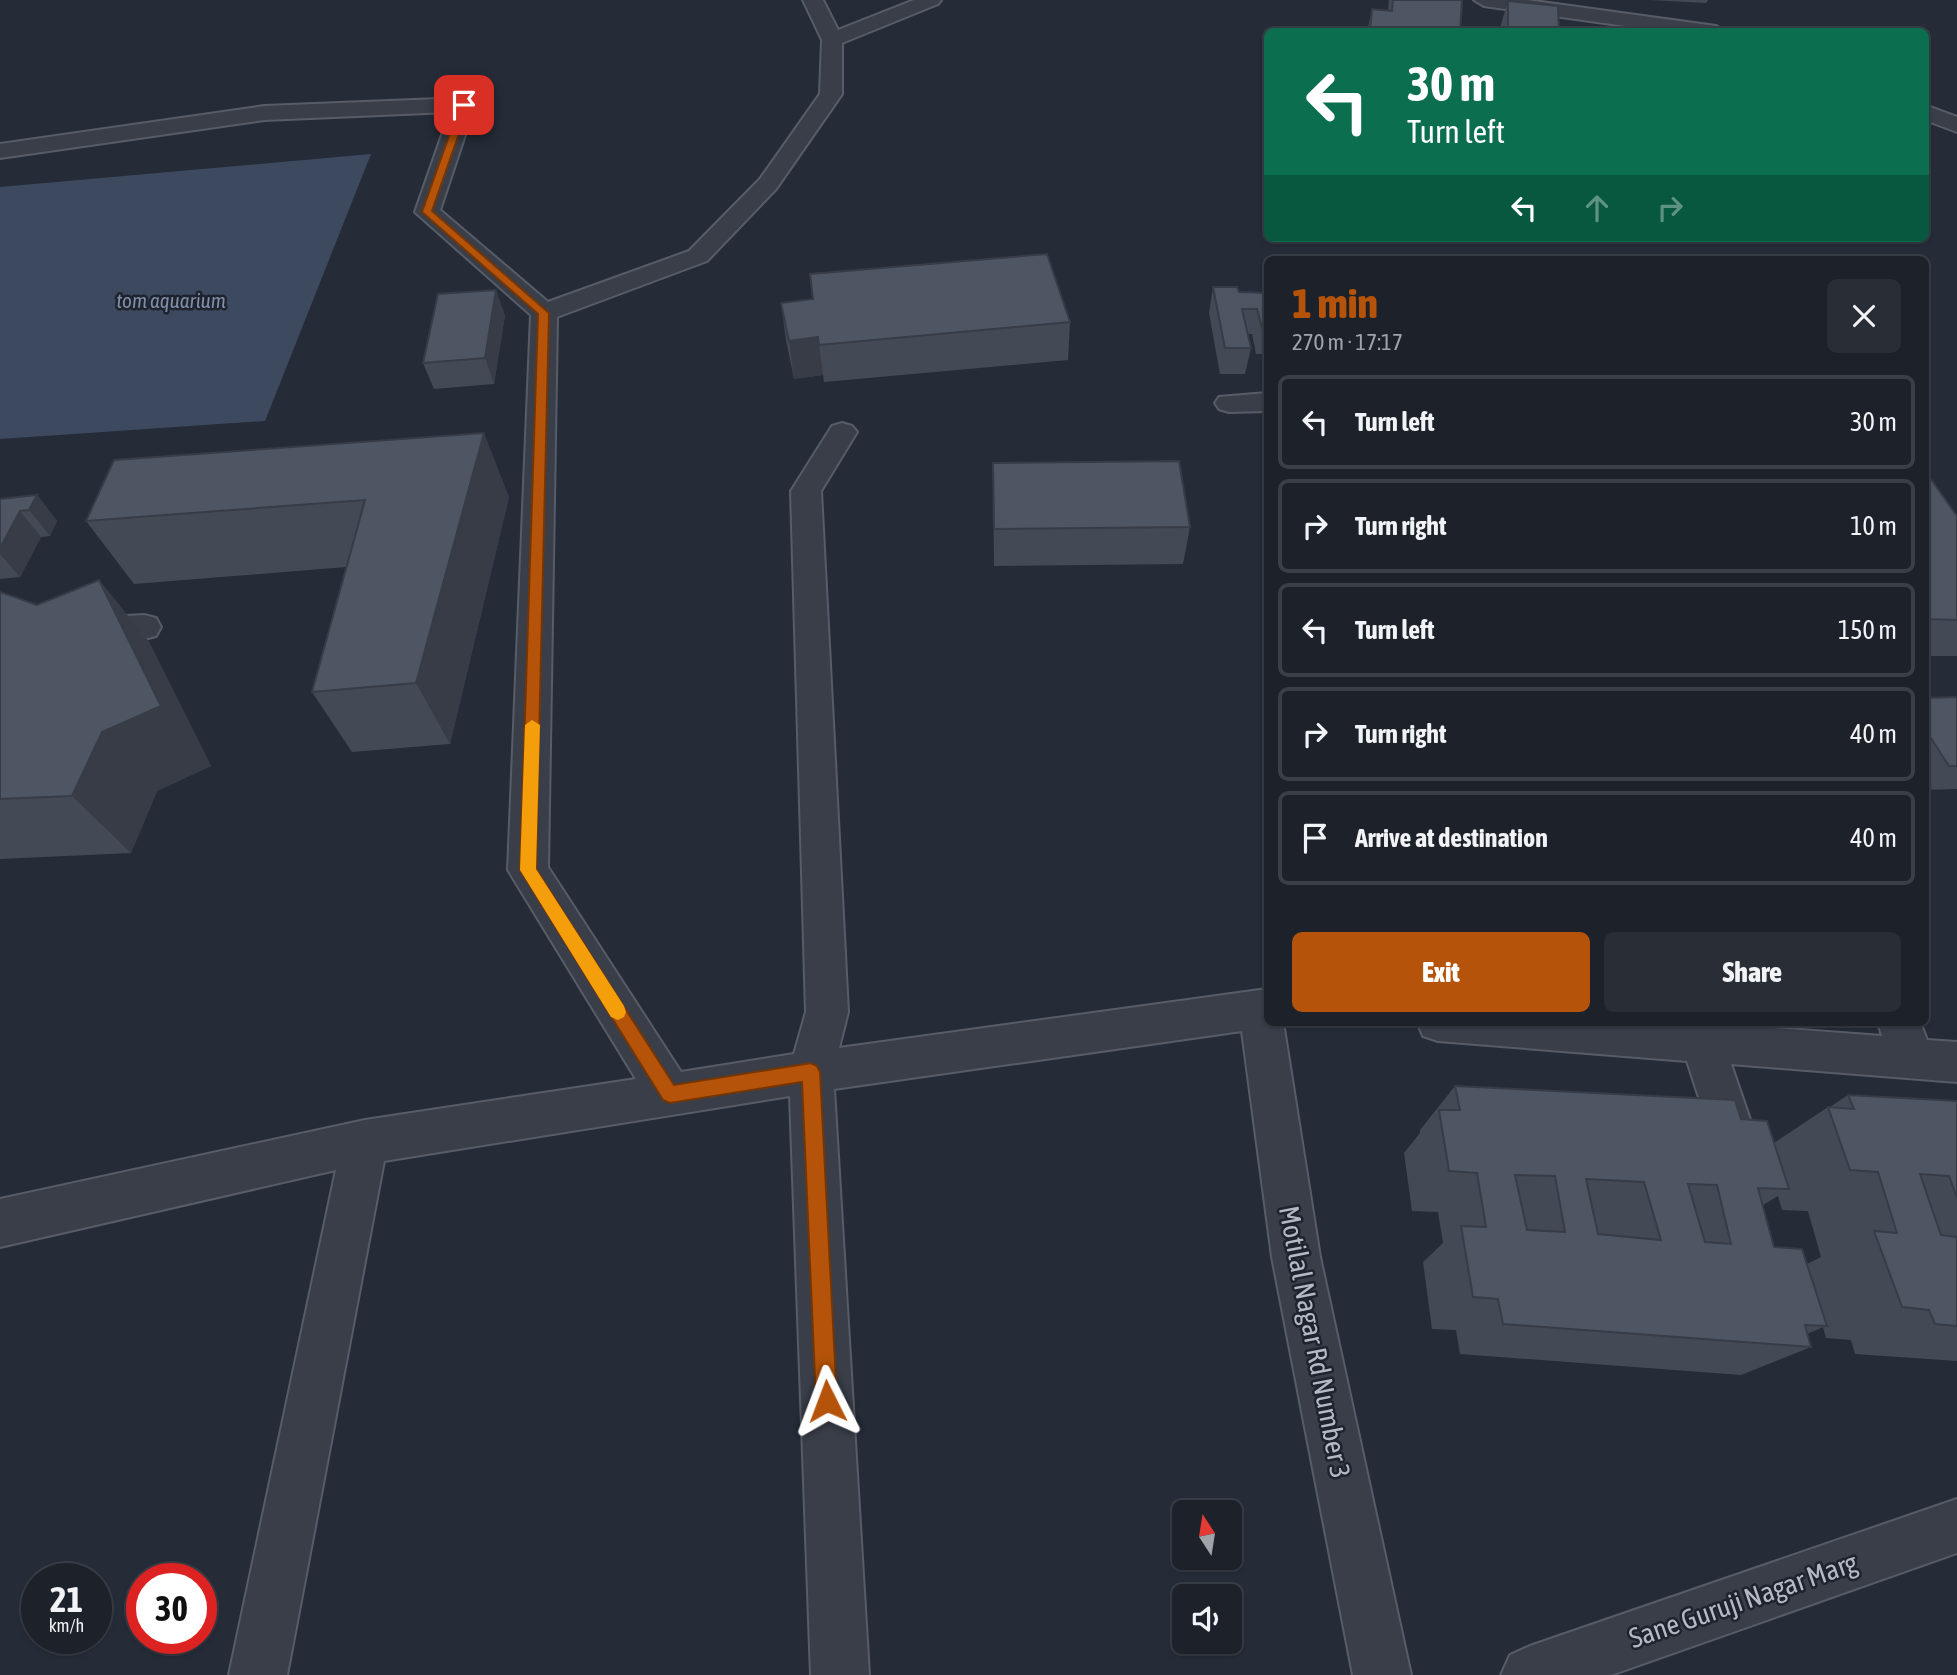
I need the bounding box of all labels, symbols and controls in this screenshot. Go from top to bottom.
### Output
text: 30 m [1407,55,1495,111]
icon: left [1292,56,1383,147]
pin [434,75,494,135]
icon: arrive [445,86,483,124]
text: Turn left [1407,113,1505,150]
icon: left [1505,189,1543,227]
icon: ahead [1578,189,1616,227]
icon: right [1651,189,1689,227]
text: 1 min [1292,279,1378,327]
button: close [1827,279,1901,353]
water label: tom aquarium [116,288,226,312]
text: 270 m · 17:17 [1292,329,1403,355]
icon: left [1296,403,1334,441]
text: Turn left [1355,407,1435,437]
text: 30 m [1850,407,1897,437]
icon: right [1296,507,1334,545]
text: Turn right [1355,511,1446,541]
text: 10 m [1850,511,1897,541]
icon: left [1296,611,1334,649]
text: Turn left [1355,615,1435,645]
text: 150 m [1838,615,1897,645]
icon: right [1296,715,1334,753]
text: Turn right [1355,719,1446,749]
text: 40 m [1850,719,1897,749]
icon: arrive [1296,819,1334,857]
text: Arrive at destination [1355,823,1548,853]
text: 40 m [1850,823,1897,853]
button: Exit [1292,932,1590,1012]
button: Share [1604,932,1901,1012]
street label: Motilal Nagar Rd Number 3 [1273,1203,1357,1481]
position arrow [790,1364,864,1438]
north arrow [1172,1500,1242,1570]
map controls [1172,1500,1242,1654]
street label: Sane Guruji Nagar Marg [1625,1546,1861,1654]
speed limit sign: 30 [126,1563,217,1654]
text: 21 [50,1579,83,1619]
button: sound [1172,1584,1242,1654]
text: km/h [49,1615,84,1636]

